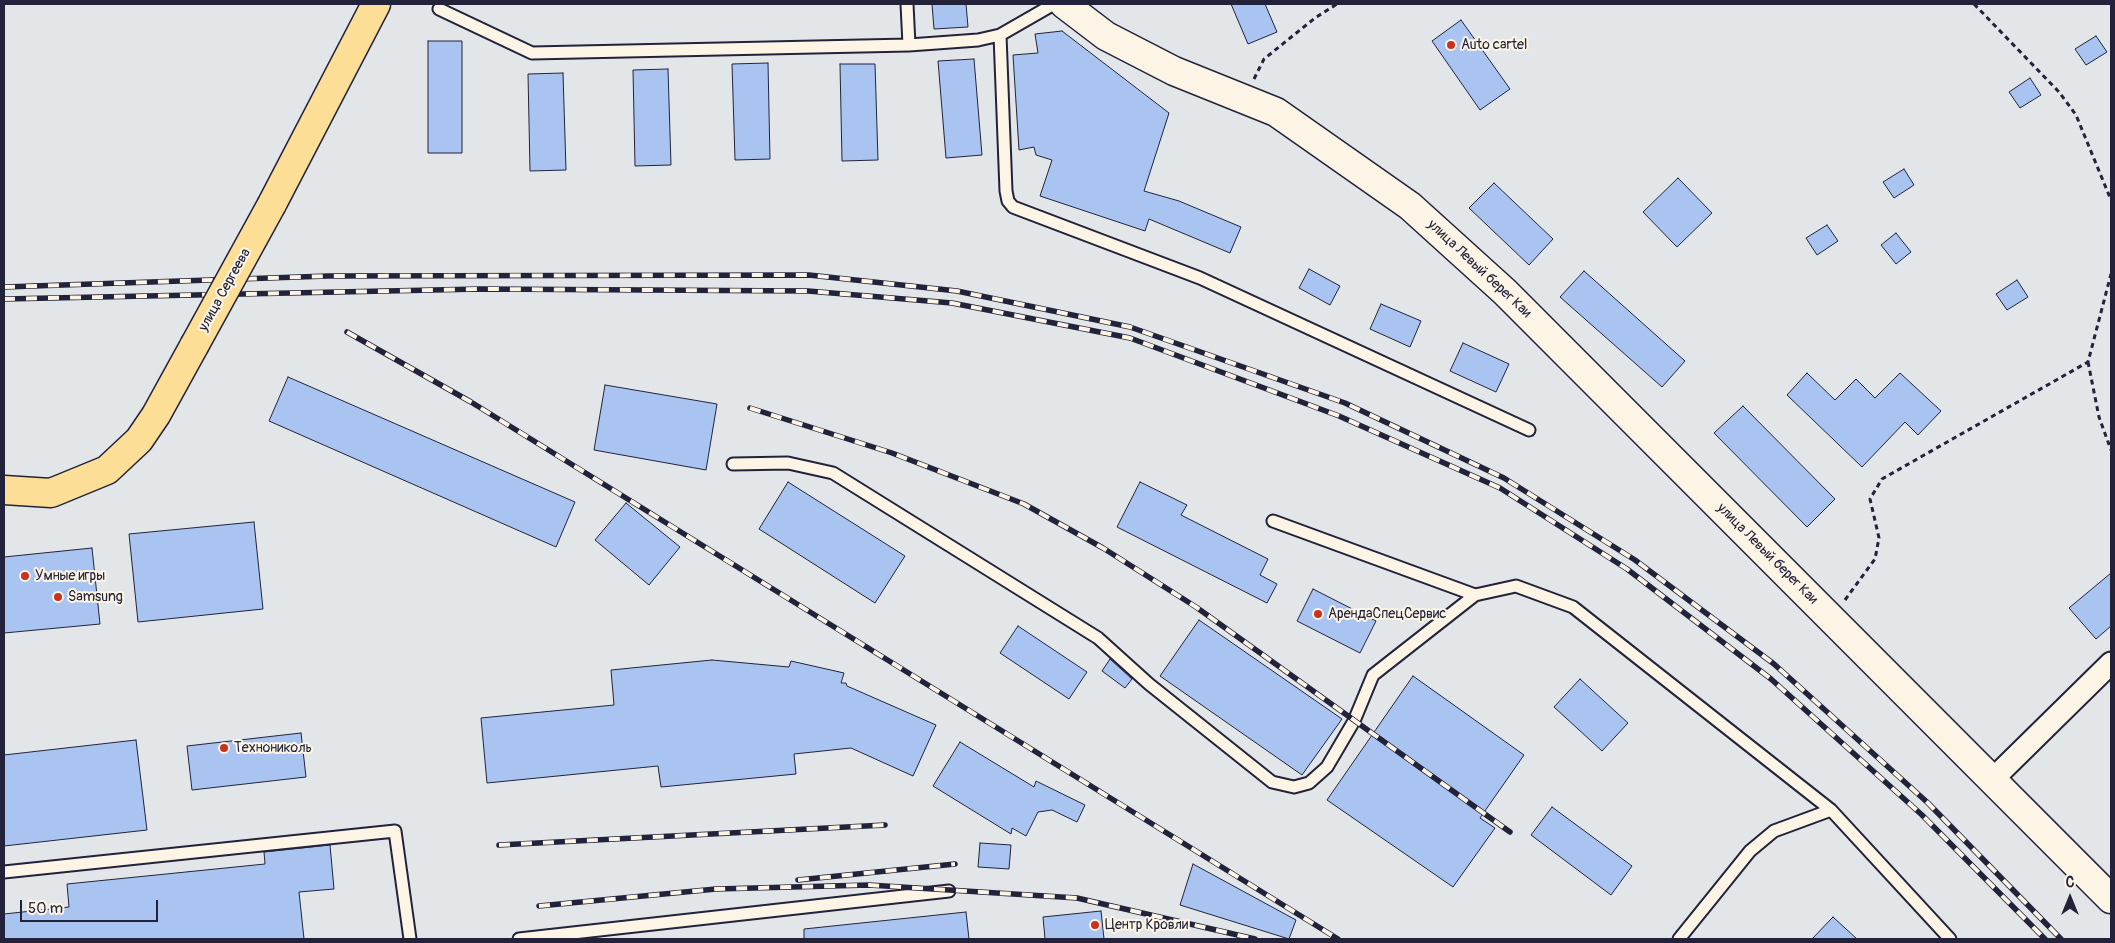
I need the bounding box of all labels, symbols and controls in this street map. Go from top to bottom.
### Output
place label: Auto cartel [1461,37,1527,53]
marker: Auto cartel [1445,39,1457,51]
street label: улица Левый берег Каи [1424,217,1534,321]
street label: улица Сергеева [195,246,255,334]
street label: улица Левый берег Каи [1713,500,1821,608]
place label: Умные игры [35,568,105,584]
marker: Умные игры [19,570,31,582]
place label: Samsung [68,589,123,605]
marker: Samsung [52,591,64,603]
place label: АрендаСпецСервис [1328,606,1446,622]
marker: АрендаСпецСервис [1312,608,1324,620]
place label: Технониколь [234,740,312,756]
marker: Технониколь [218,742,230,754]
north arrow [2045,873,2095,923]
text: С [2066,874,2074,891]
scale bar [22,890,160,922]
text: 50 m [28,899,63,918]
place label: Центр Кровли [1105,917,1188,933]
marker: Центр Кровли [1089,919,1101,931]

